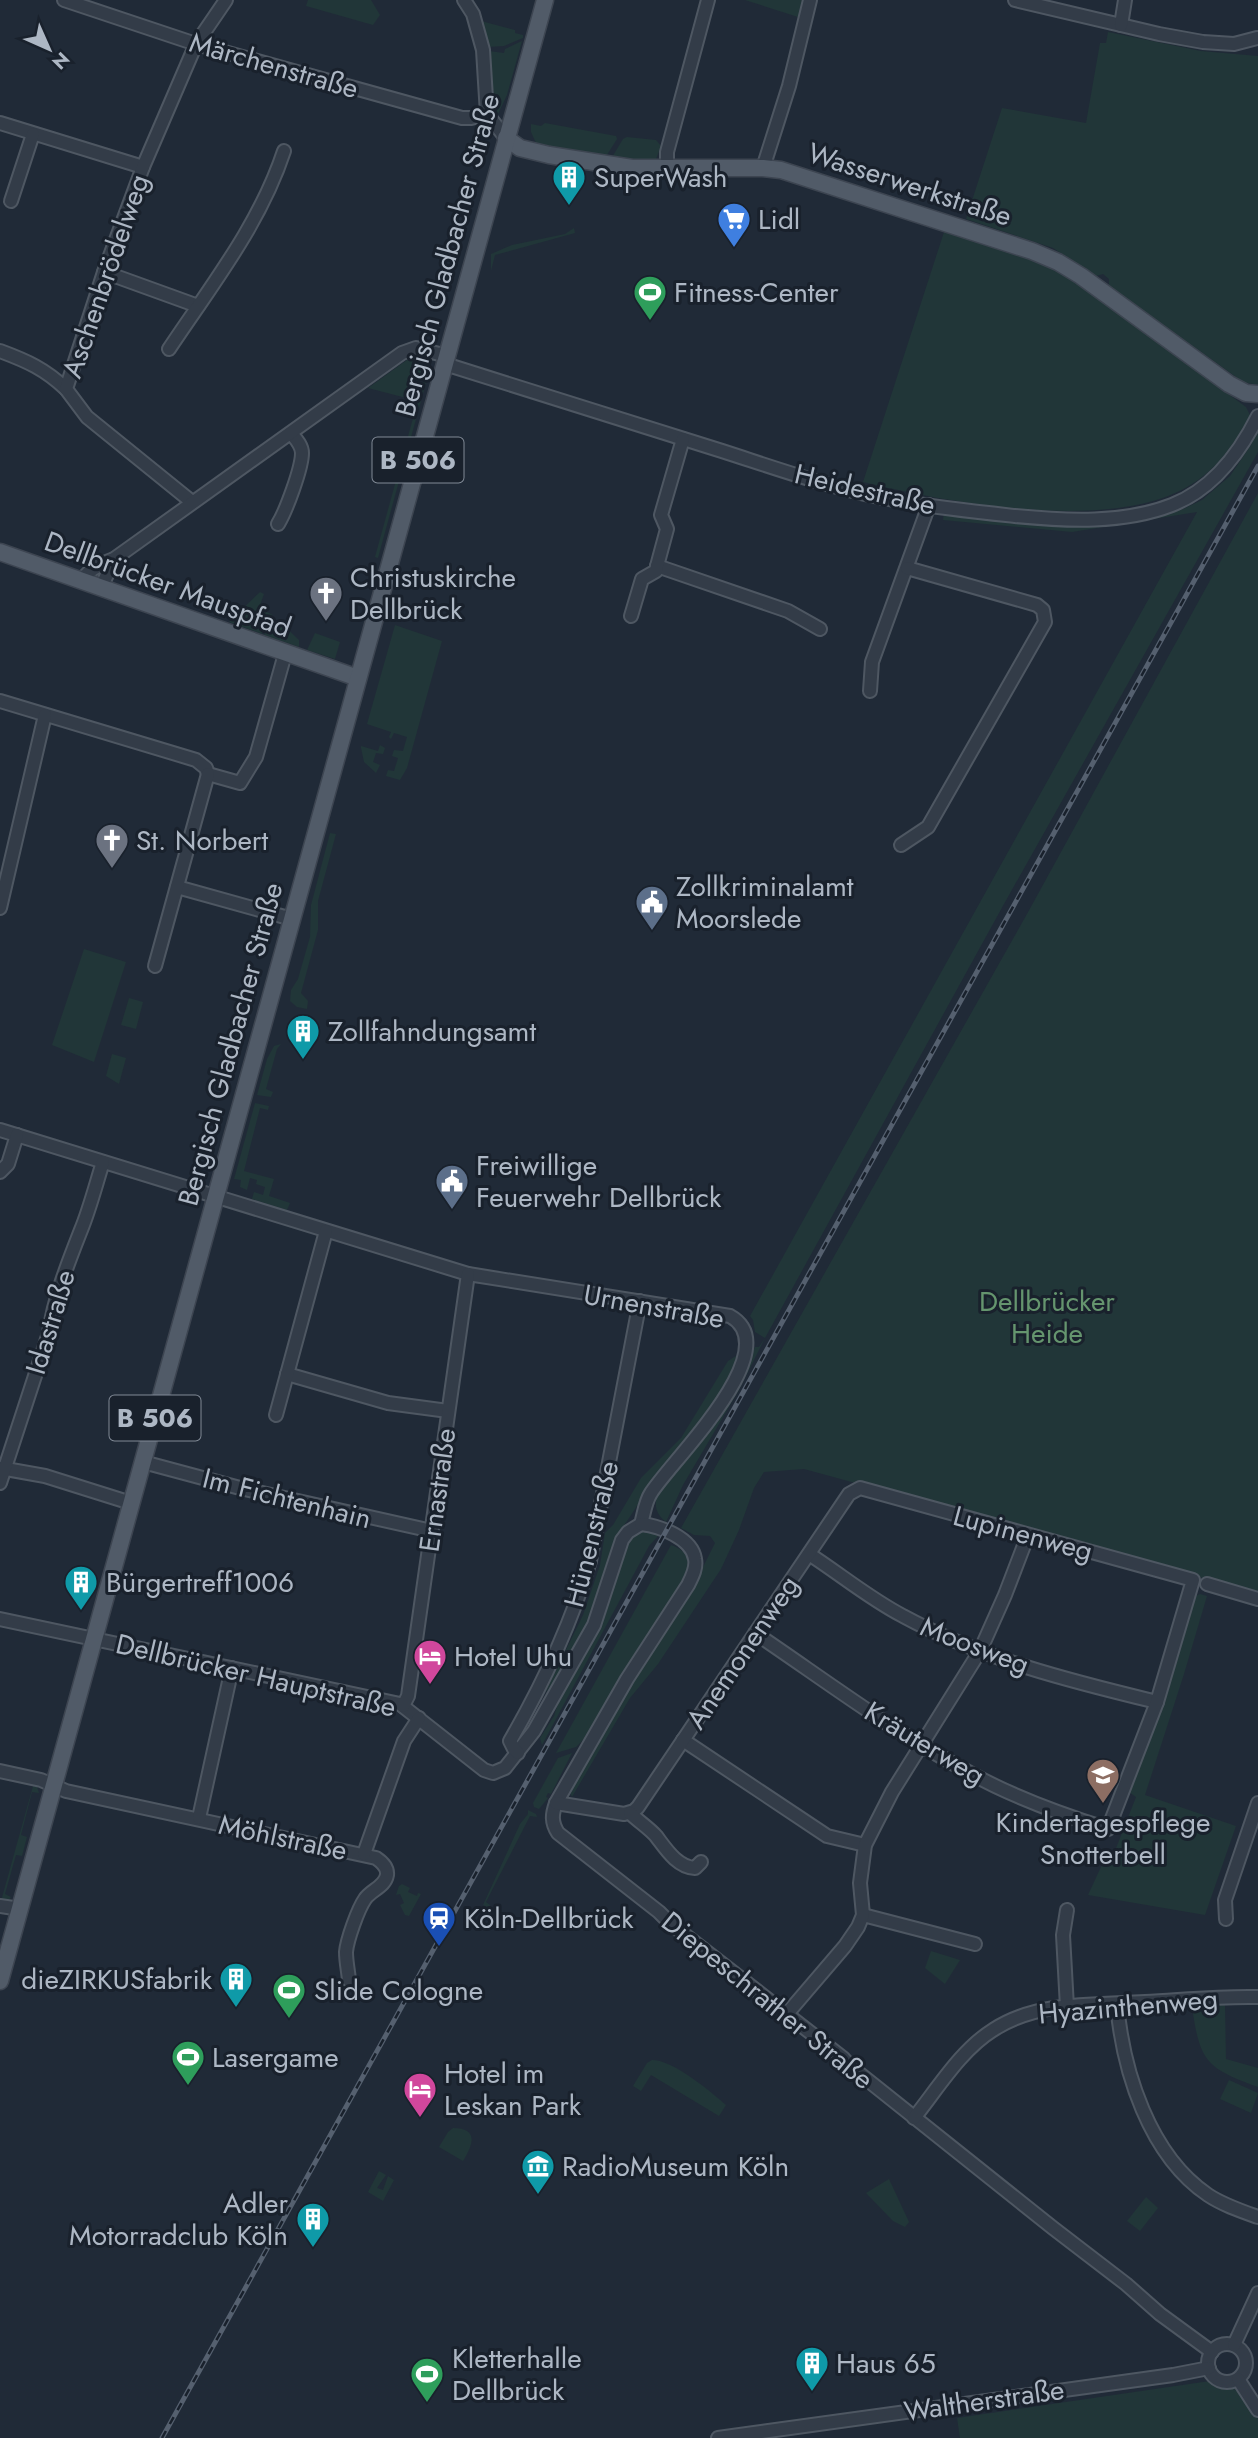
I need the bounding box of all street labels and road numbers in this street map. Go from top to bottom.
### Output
street label: Märchenstraße [185,22,363,109]
street label: Bergisch Gladbacher Straße [385,89,510,421]
street label: Wasserwerkstraße [803,132,1017,237]
street label: Aschenbrödelweg [51,169,160,384]
road number: B 506 [372,437,464,482]
street label: Heidestraße [790,453,939,526]
street label: Dellbrücker Mauspfad [39,521,297,648]
street label: Bergisch Gladbacher Straße [168,878,293,1210]
street label: Idastraße [15,1265,86,1380]
street label: Urnenstraße [580,1274,728,1339]
road number: B 506 [110,1396,200,1441]
street label: Ernastraße [409,1426,466,1555]
street label: Hünenstraße [553,1456,630,1612]
street label: Im Fichtenhain [198,1458,376,1539]
street label: Lupinenweg [949,1495,1097,1572]
street label: Anemonenweg [676,1567,809,1737]
street label: Moosweg [915,1606,1035,1685]
street label: Dellbrücker Hauptstraße [112,1623,400,1728]
street label: Kräuterweg [857,1691,993,1796]
street label: Möhlstraße [215,1804,351,1871]
street label: Diepeschrather Straße [653,1902,883,2099]
street label: Hyazinthenweg [1037,1978,1220,2035]
street label: Waltherstraße [901,2369,1067,2432]

